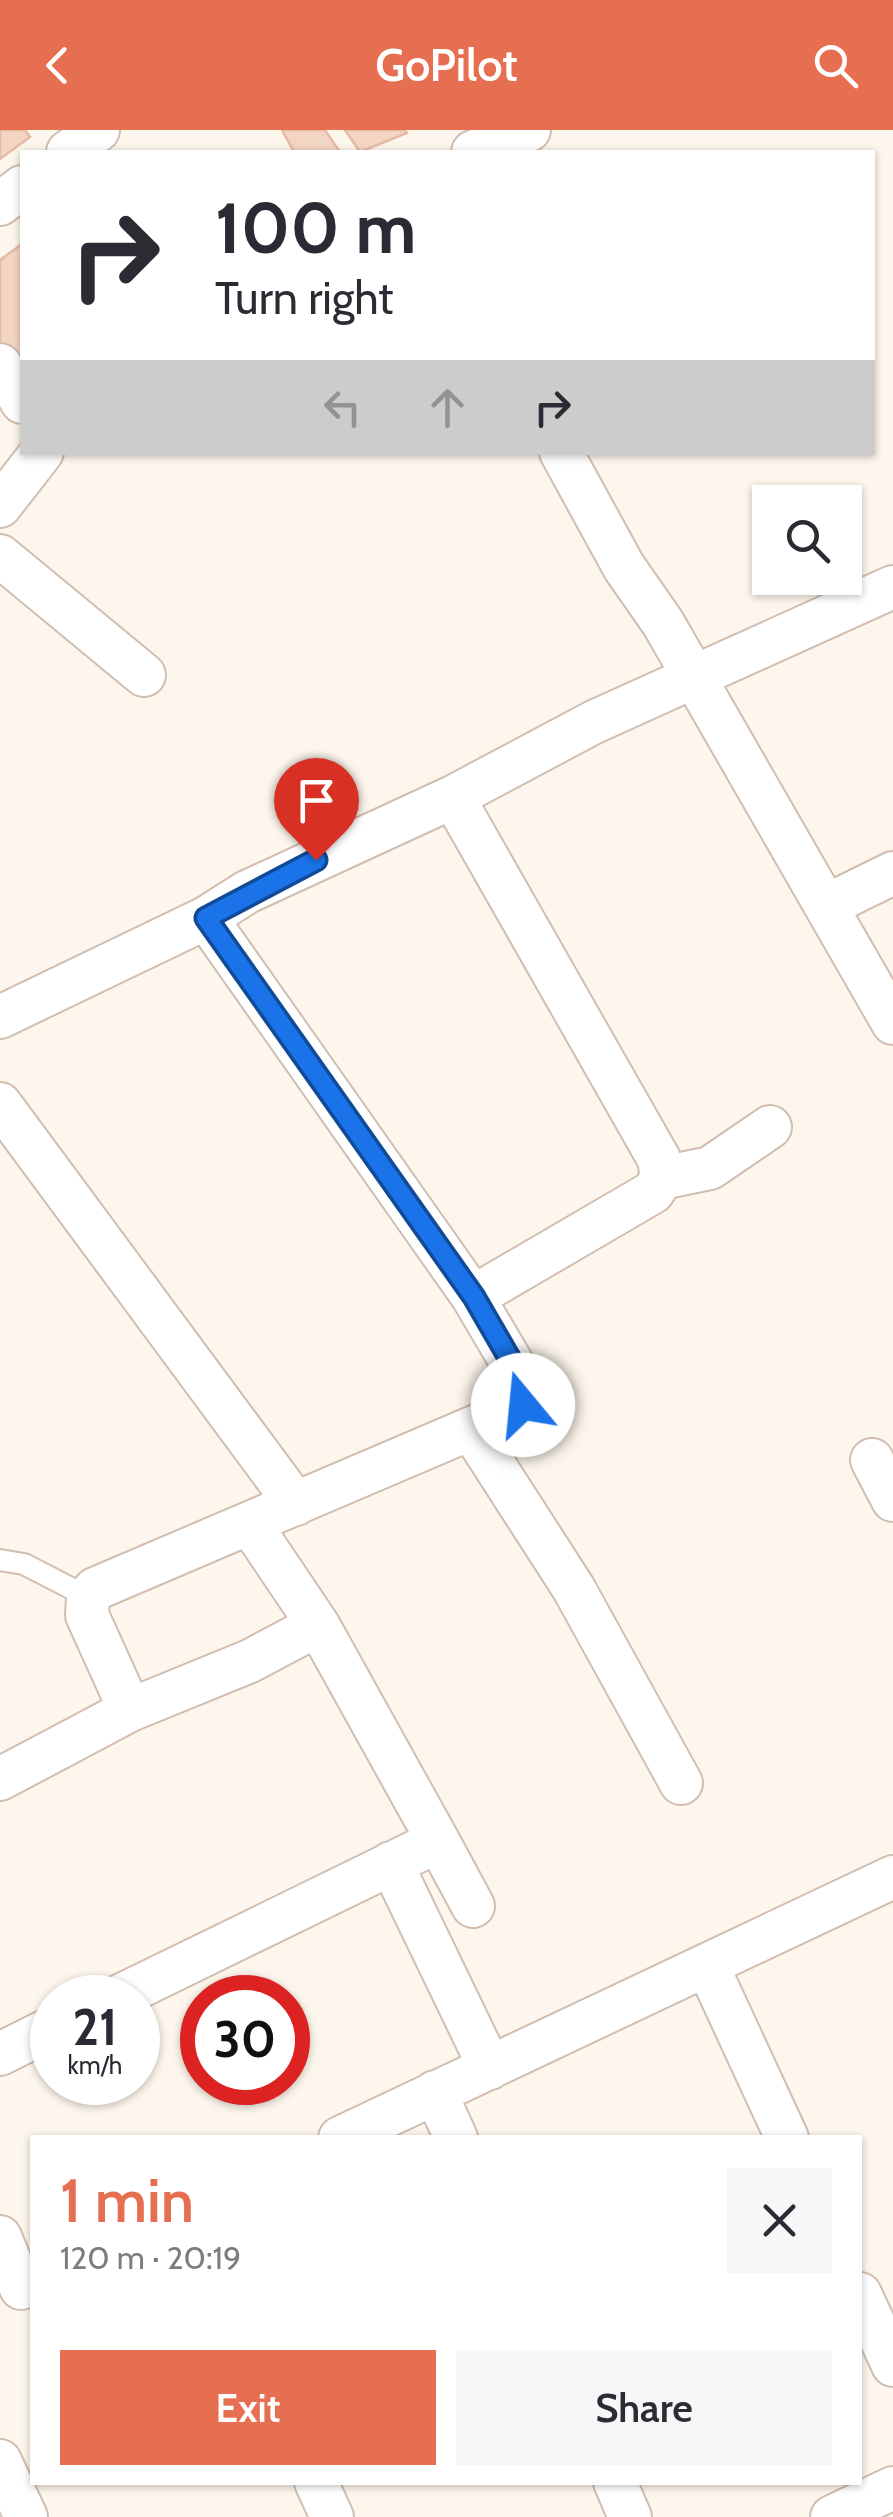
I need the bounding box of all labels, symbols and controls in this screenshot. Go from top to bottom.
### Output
icon: back [30,38,85,93]
text: GoPilot [375,38,518,92]
icon: search [808,38,863,93]
text: 100 m [215,185,416,271]
icon: right [50,190,180,320]
text: Turn right [215,271,394,325]
icon: left [315,380,370,435]
icon: ahead [420,380,475,435]
icon: right [525,380,580,435]
map controls [752,485,862,595]
button: search [752,485,862,595]
pin [274,758,359,861]
icon: arrive [289,773,344,828]
position arrow [471,1353,575,1457]
speed limit sign: 30 [180,1975,310,2105]
text: 21 [73,1997,117,2058]
text: km/h [68,2050,122,2080]
text: 1 min [60,2164,194,2237]
button: close [727,2168,832,2273]
text: 120 m · 20:19 [60,2238,241,2277]
button: Exit [60,2350,436,2465]
button: Share [456,2350,832,2465]

